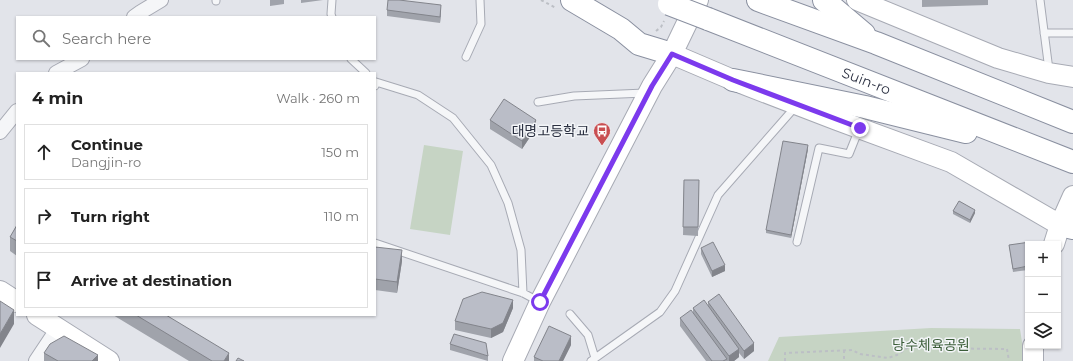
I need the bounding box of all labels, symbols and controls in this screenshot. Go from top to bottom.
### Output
search box [16,16,376,60]
icon: search [30,27,52,49]
text: Search here [62,29,151,48]
street label: Suin-ro [839,63,893,99]
text: 4 min [32,88,83,108]
text: Walk · 260 m [276,90,360,106]
route end [851,119,869,137]
bus stop icon: 대명고등학교 [592,121,612,146]
place label: 대명고등학교 [512,122,589,140]
text: Continue [71,135,143,154]
icon: ahead [33,141,55,163]
text: 150 m [321,144,359,160]
text: Dangjin-ro [71,154,141,170]
icon: right [33,205,55,227]
text: Turn right [71,207,150,226]
text: 110 m [324,208,359,224]
map controls [1025,241,1061,349]
button: + [1025,241,1061,277]
icon: arrive [33,269,55,291]
text: Arrive at destination [71,271,232,290]
button: − [1025,277,1061,313]
route start [531,293,549,311]
button: layers [1025,313,1061,349]
park label: 당수체육공원 [892,336,970,354]

